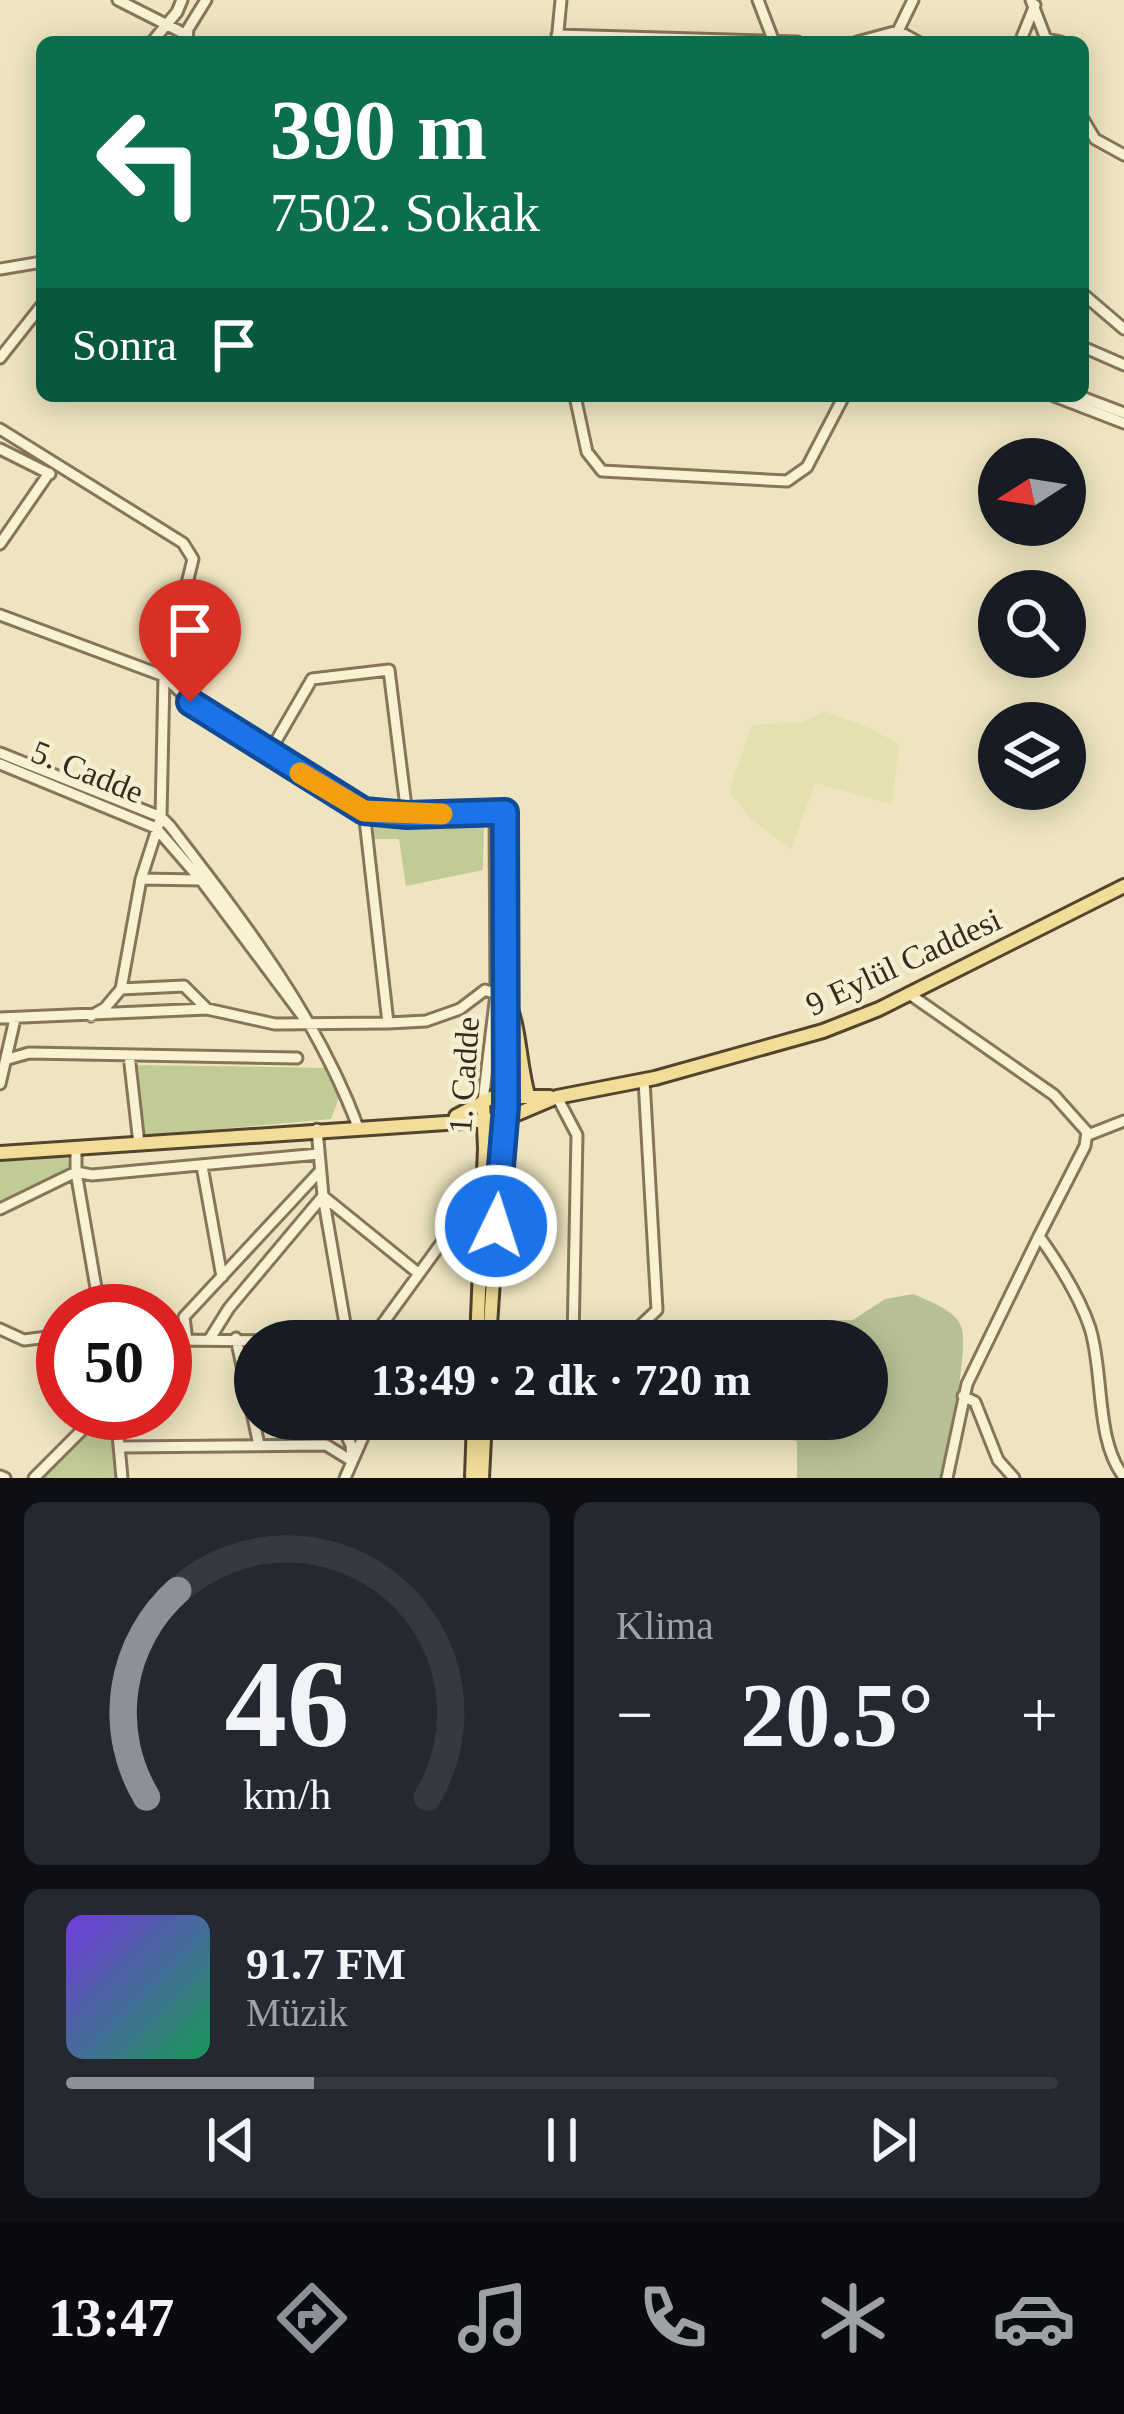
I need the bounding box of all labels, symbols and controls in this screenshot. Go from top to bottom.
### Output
icon: left [72,84,228,240]
text: 390 m [270,84,487,177]
text: 7502. Sokak [270,183,540,243]
icon: arrive [201,312,267,378]
text: Sonra [72,320,177,370]
north arrow [978,438,1086,546]
map controls [978,438,1086,810]
button: search [978,570,1086,678]
pin [139,579,241,702]
icon: arrive [157,597,223,663]
button: layers [978,702,1086,810]
street label: 5. Cadde [26,733,149,811]
street label: 9 Eylül Caddesi [800,901,1007,1023]
street label: 1. Cadde [442,1015,486,1135]
position arrow [433,1163,559,1289]
speed limit sign: 50 [36,1284,192,1440]
text: 13:49 · 2 dk · 720 m [371,1355,751,1405]
text: Klima [616,1604,713,1647]
text: 46 [225,1635,349,1773]
text: 20.5° [740,1666,934,1765]
text: − [616,1678,653,1751]
text: + [1021,1678,1058,1751]
text: km/h [243,1770,331,1817]
text: 91.7 FM [246,1939,406,1989]
text: Müzik [246,1991,348,2034]
icon: previous [198,2107,264,2173]
icon: pause [529,2107,595,2173]
icon: next [860,2107,926,2173]
icon: directions [270,2276,354,2360]
icon: music [451,2276,535,2360]
icon: phone [631,2276,715,2360]
icon: climate [811,2276,895,2360]
icon: car [992,2276,1076,2360]
text: 13:47 [48,2288,174,2348]

